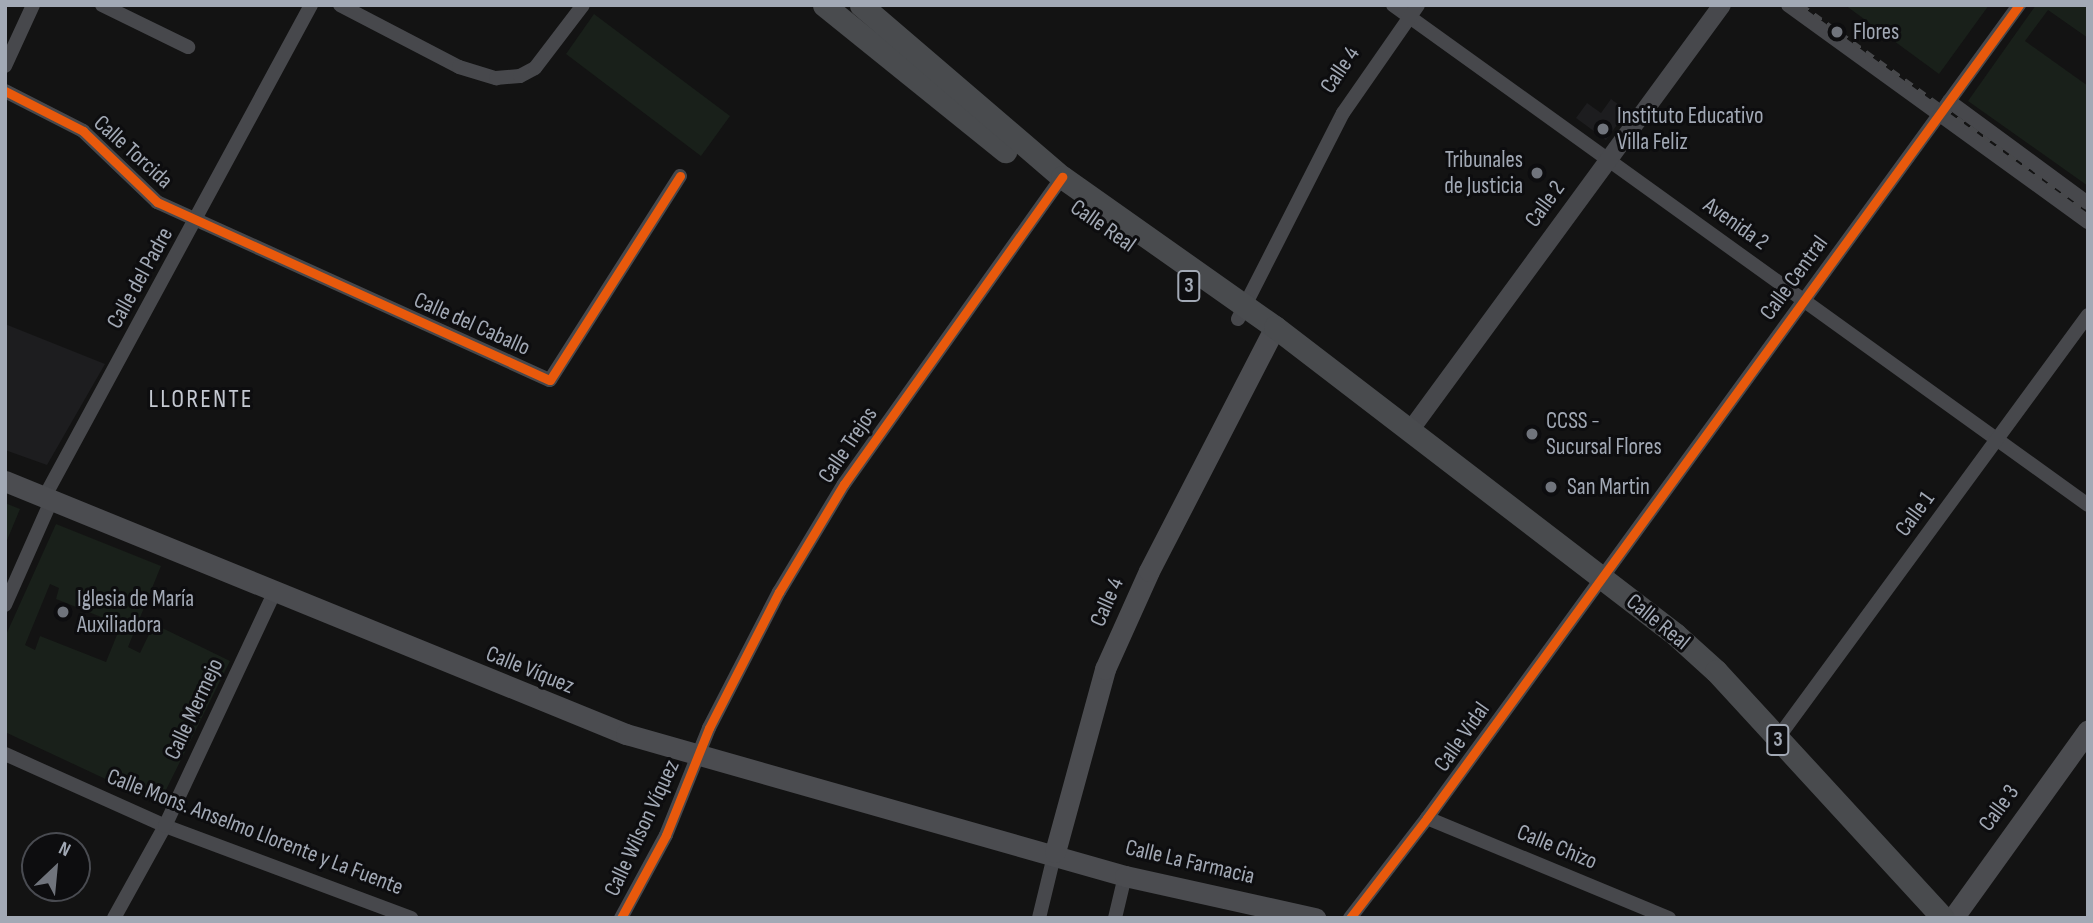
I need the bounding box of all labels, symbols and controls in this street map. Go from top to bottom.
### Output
place label: Flores [1853,18,1899,46]
marker: Flores [1827,22,1847,42]
street label: Calle 4 [1314,41,1366,99]
place label: Instituto Educativo Villa Feliz [1617,102,1764,156]
street label: Calle Torcida [88,109,178,195]
marker: Instituto Educativo Villa Feliz [1595,121,1611,137]
place label: Tribunales de Justicia [1444,146,1523,200]
marker: Tribunales de Justicia [1529,165,1545,181]
street label: Calle 2 [1519,175,1571,233]
street label: Avenida 2 [1698,192,1774,256]
street label: Calle Real [1065,194,1141,258]
street label: Calle del Padre [101,223,179,333]
street label: Calle Central [1754,230,1834,326]
road number: 3 [1177,268,1201,304]
street label: Calle del Caballo [410,286,534,362]
district label: LLORENTE [150,384,252,416]
street label: Calle Trejos [812,402,884,488]
place label: CCSS - Sucursal Flores [1546,407,1662,461]
marker: CCSS - Sucursal Flores [1524,426,1540,442]
place label: San Martin [1567,473,1650,501]
marker: San Martin [1541,477,1561,497]
street label: Calle 1 [1889,486,1941,542]
street label: Calle 4 [1084,573,1130,631]
place label: Iglesia de María Auxiliadora [77,585,194,639]
street label: Calle Real [1621,588,1695,656]
marker: Iglesia de María Auxiliadora [55,604,71,620]
street label: Calle Víquez [482,640,578,700]
street label: Calle Mermejo [159,654,229,764]
street label: Calle Vidal [1428,697,1496,777]
road number: 3 [1766,722,1790,758]
street label: Calle Wilson Víquez [598,755,686,901]
street label: Calle Mons. Anselmo Llorente y La Fuente [103,763,407,901]
street label: Calle 3 [1973,779,2025,837]
street label: Calle Chizo [1513,819,1601,875]
north arrow [21,832,91,902]
street label: Calle La Farmacia [1123,834,1257,890]
text: N [55,837,74,862]

